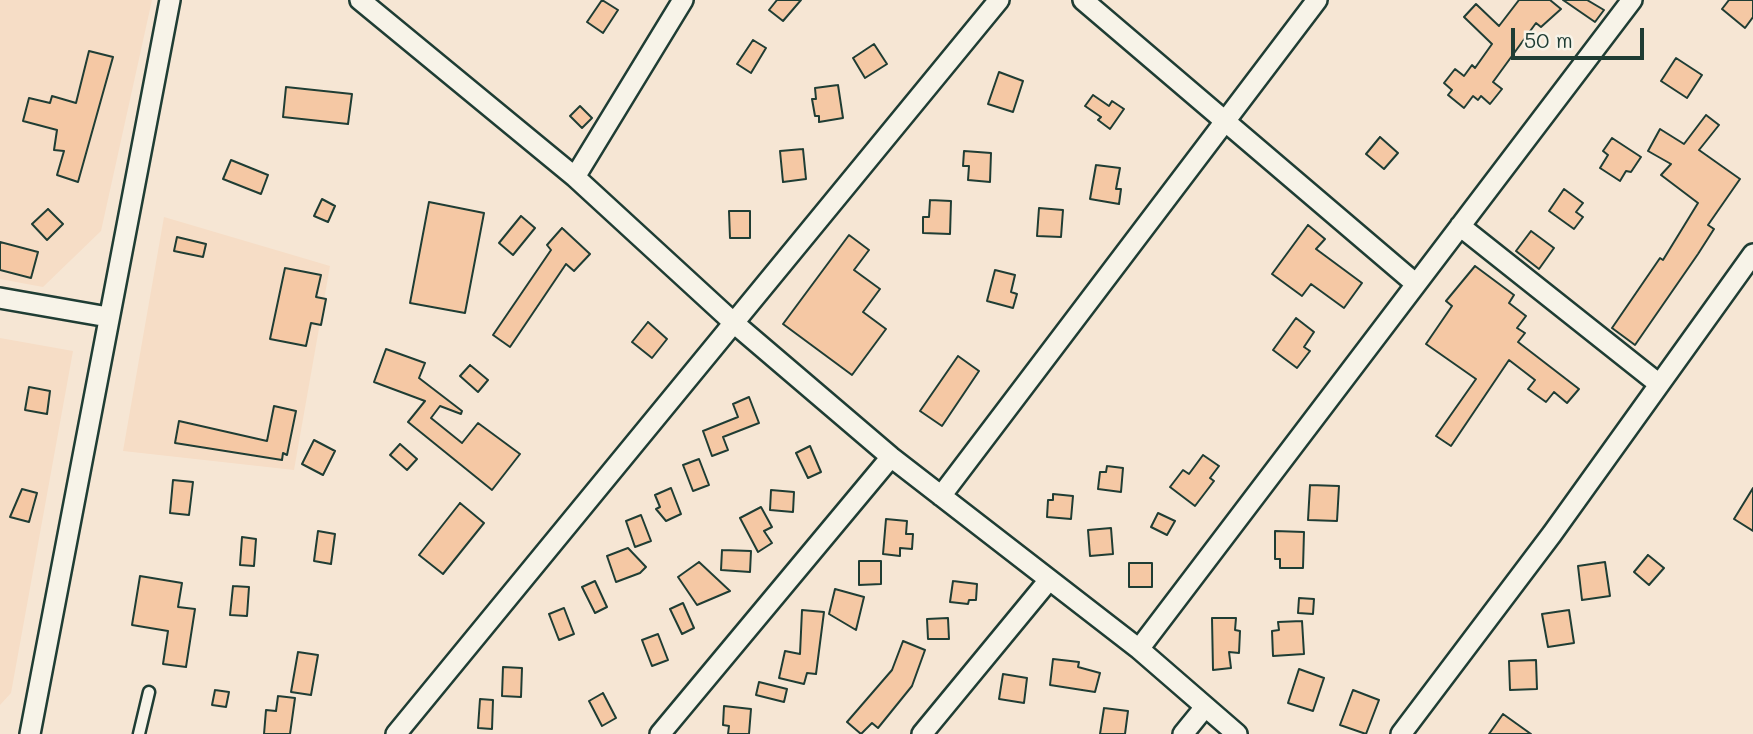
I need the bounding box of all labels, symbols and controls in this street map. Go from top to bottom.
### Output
scale bar [1515,14,1648,58]
text: 50 m [1524,26,1573,53]

